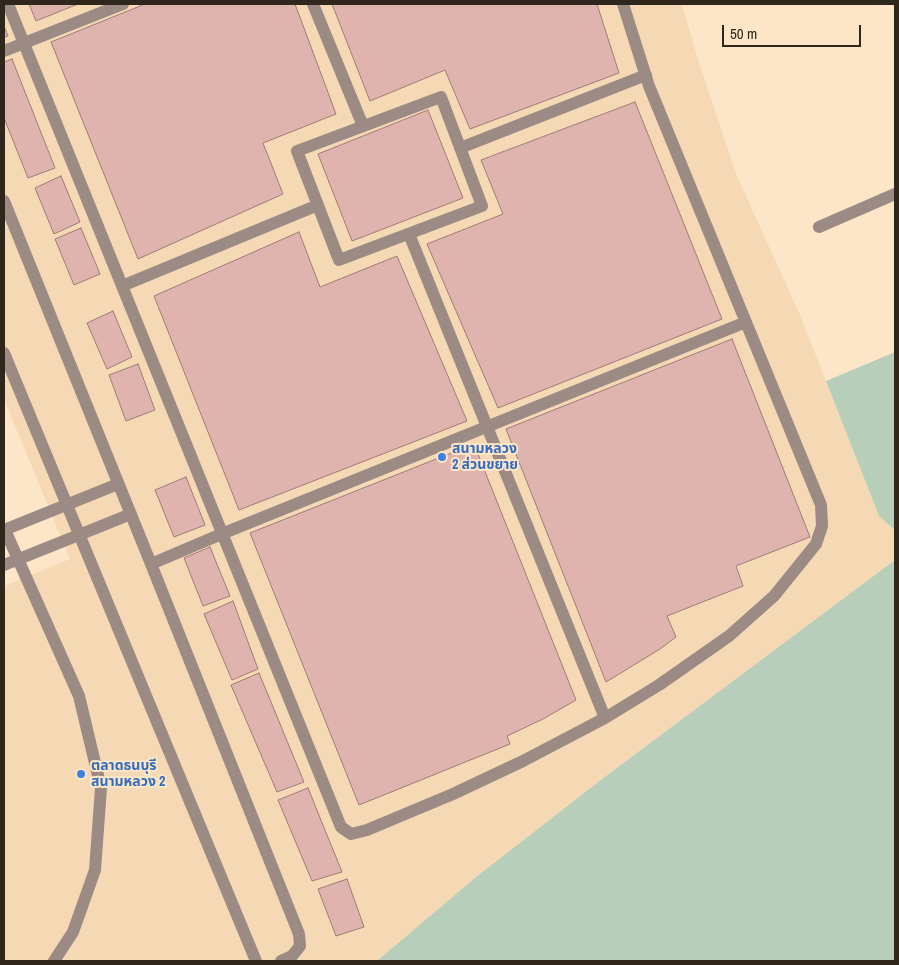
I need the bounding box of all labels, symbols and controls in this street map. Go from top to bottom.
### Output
scale bar [724,15,863,47]
text: 50 m [730,23,757,44]
place label: สนามหลวง 2 ส่วนขยาย [452,441,518,474]
marker: สนามหลวง 2 ส่วนขยาย [436,451,448,463]
place label: ตลาดธนบุรี สนามหลวง 2 [91,758,165,790]
marker: ตลาดธนบุรี สนามหลวง 2 [75,768,87,780]

